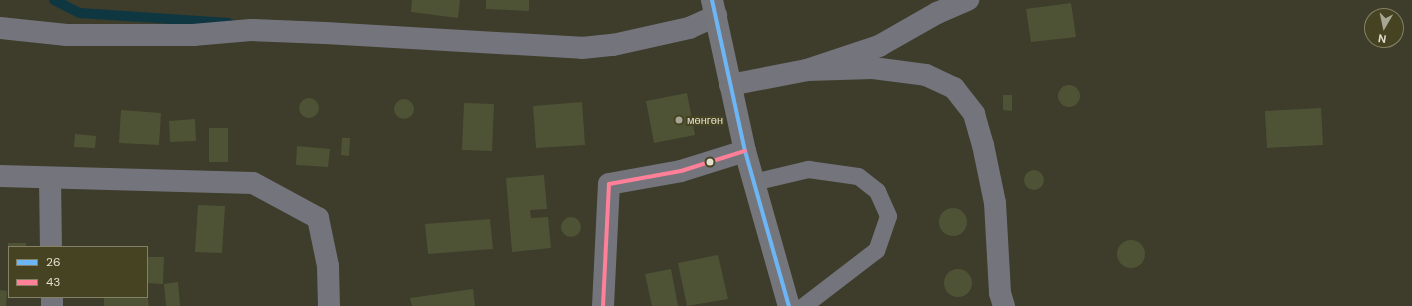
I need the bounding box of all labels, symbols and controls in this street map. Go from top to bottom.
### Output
north arrow [1364,8,1404,48]
text: N [1377,31,1387,46]
place label: мөнгөн [687,113,723,127]
marker: мөнгөн [674,115,684,125]
unlabelled marker [705,157,715,167]
legend [8,246,148,298]
text: 26 [46,254,60,270]
text: 43 [46,274,60,290]

